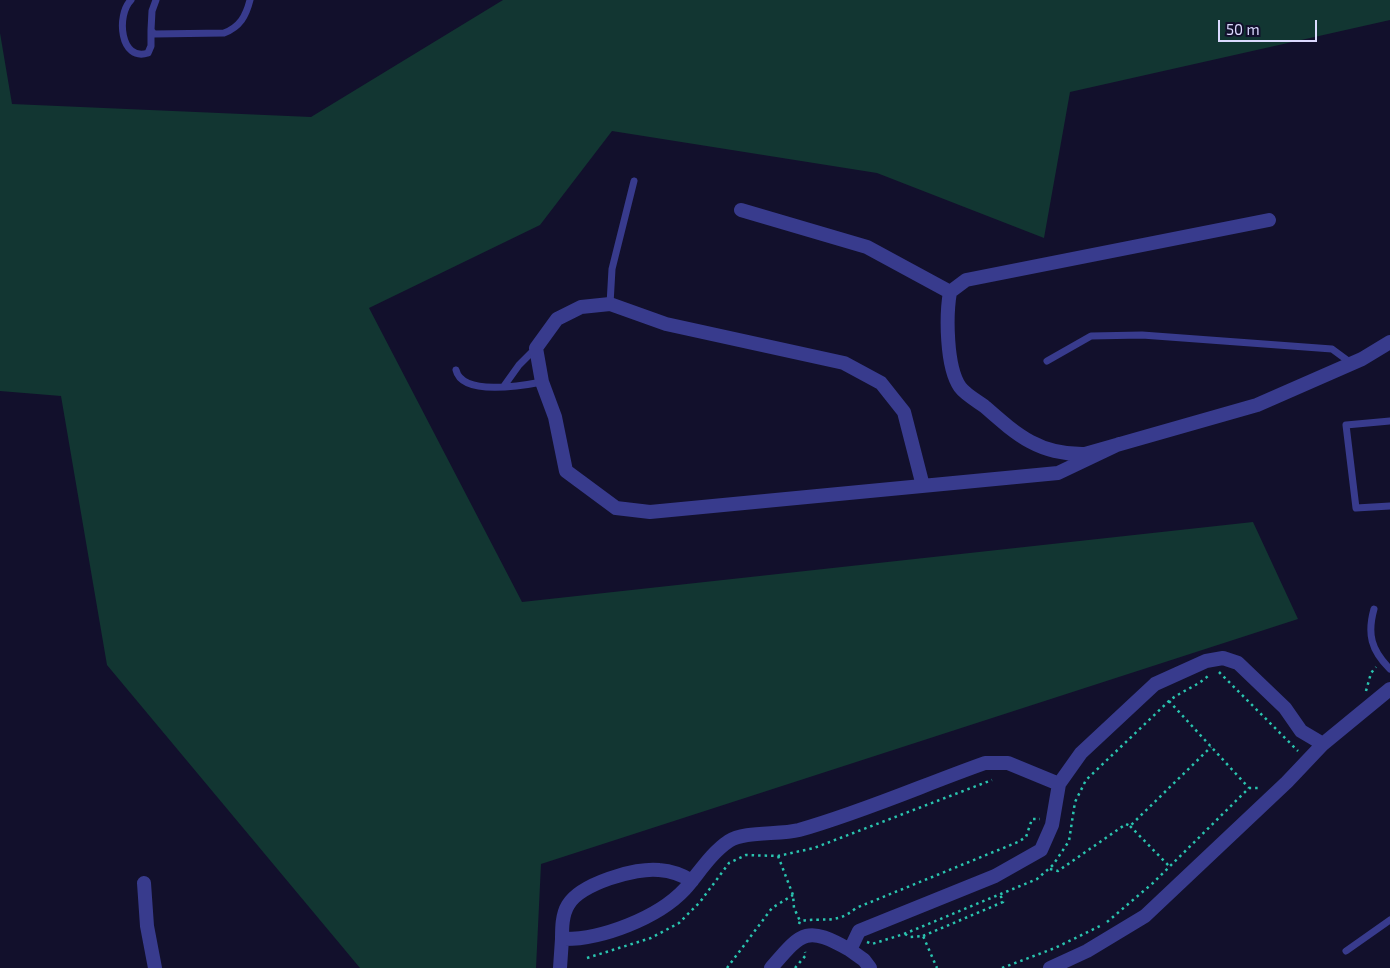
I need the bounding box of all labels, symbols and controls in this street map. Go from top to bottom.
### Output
scale bar [1220,10,1319,42]
text: 50 m [1226,20,1260,38]

